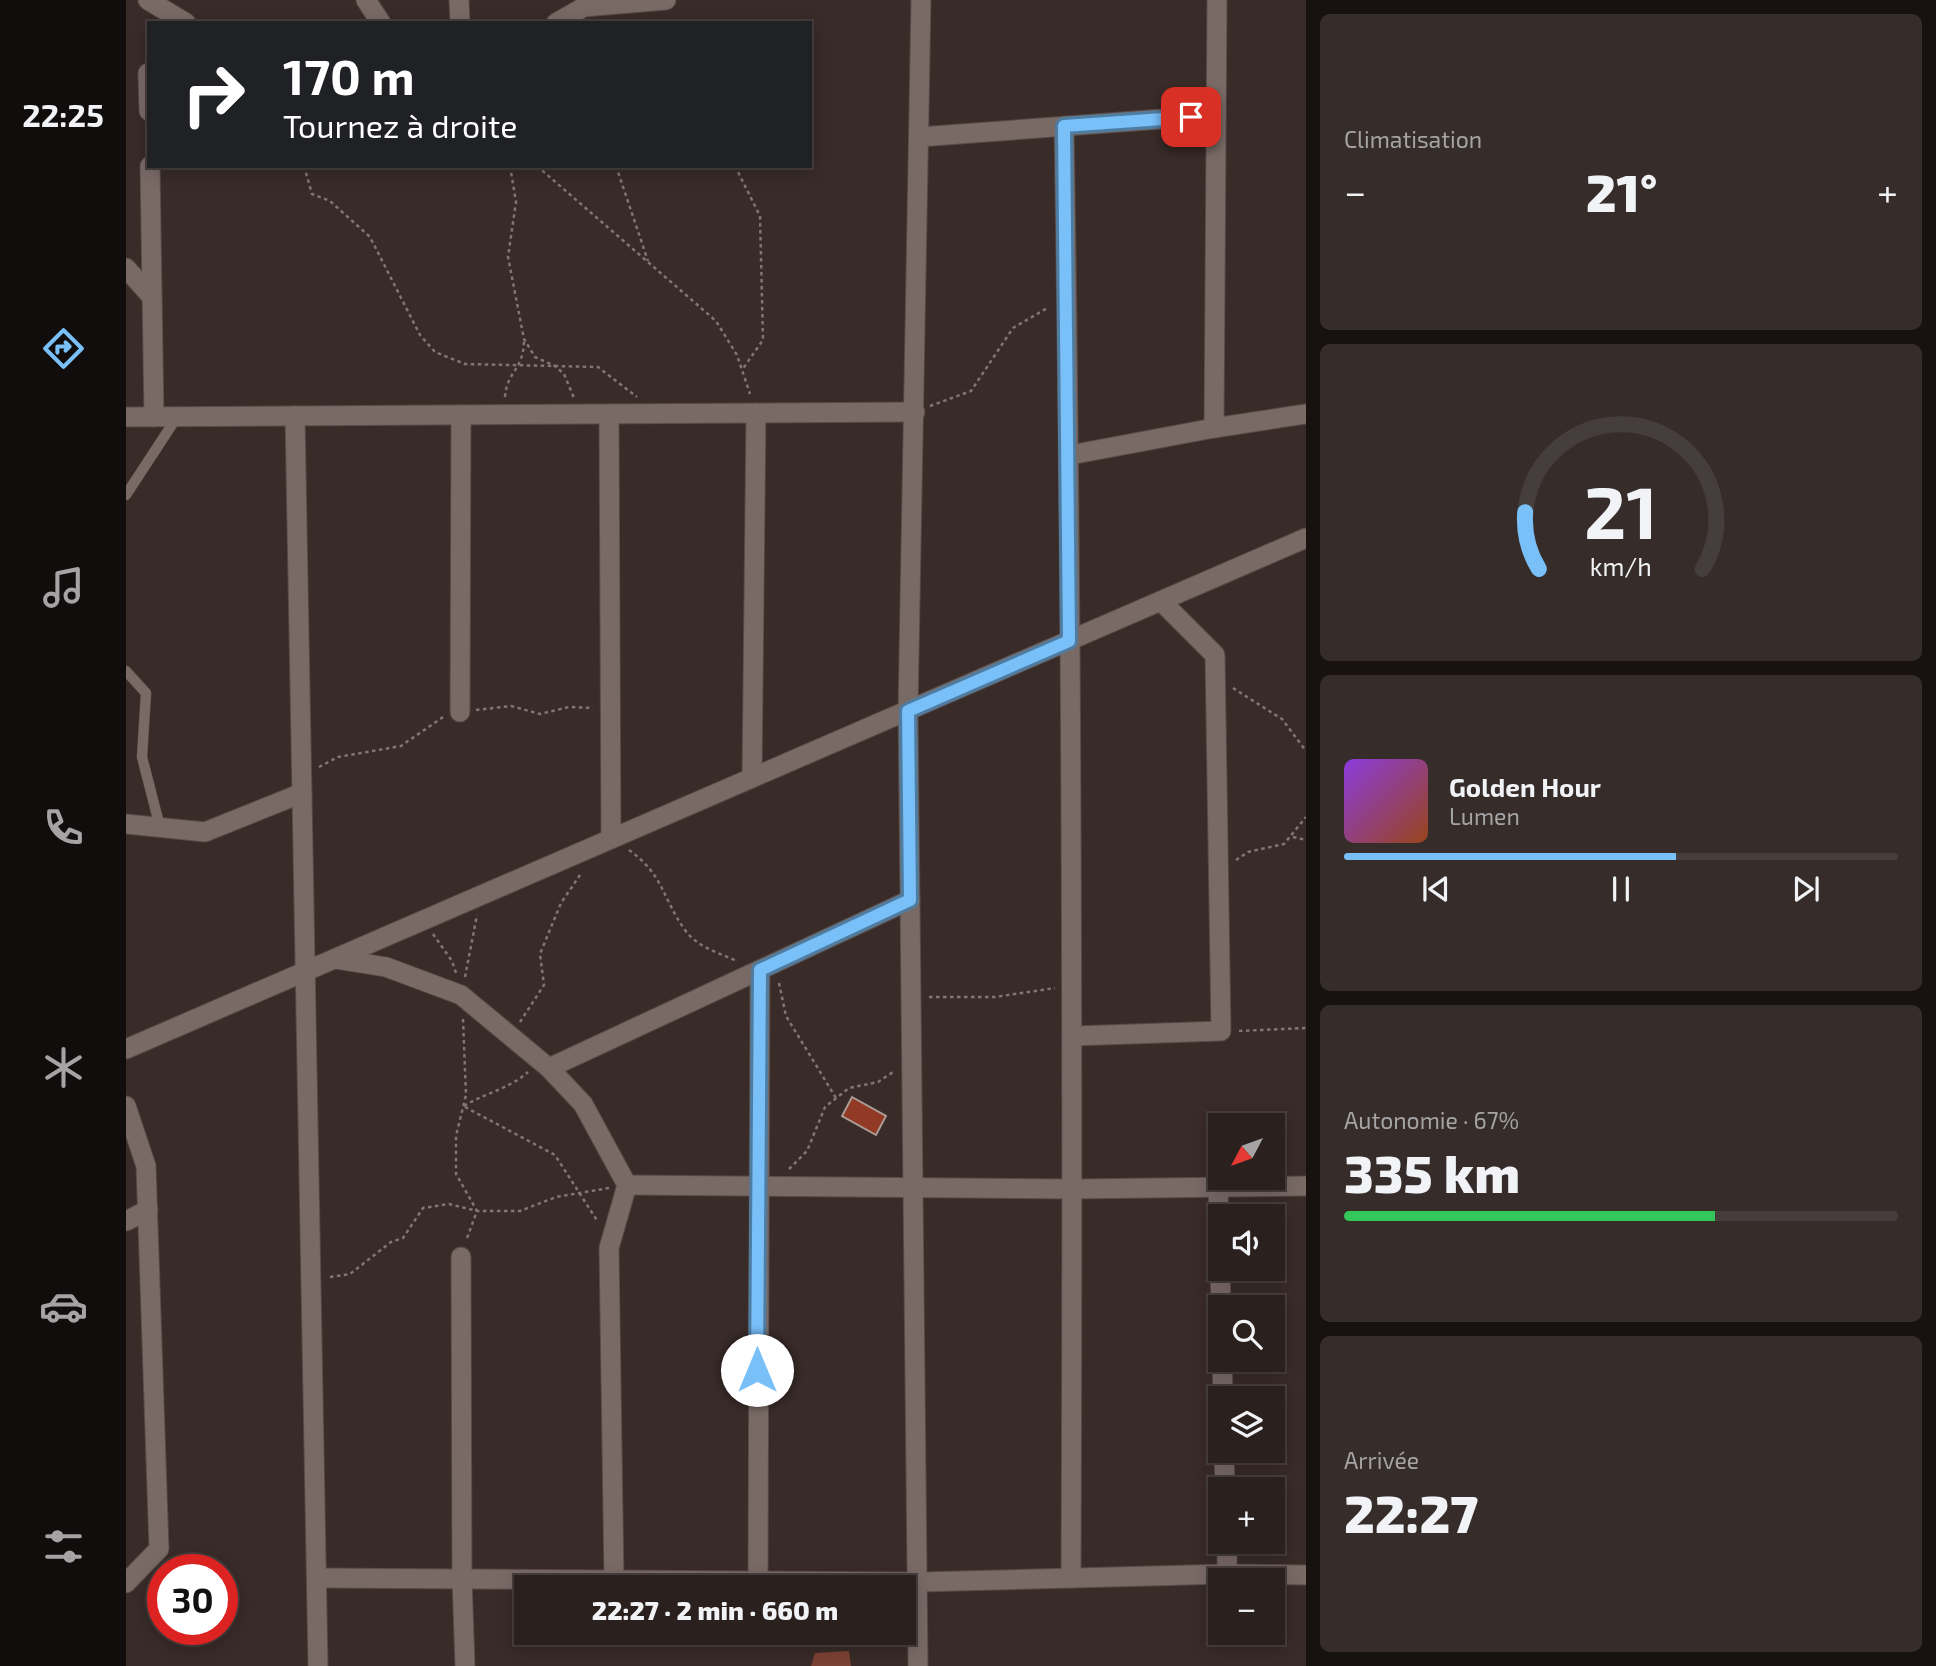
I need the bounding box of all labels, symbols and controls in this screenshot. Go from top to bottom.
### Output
text: 170 m [283,46,415,105]
icon: right [168,49,259,140]
pin [1161,87,1221,147]
text: 22:25 [22,95,104,133]
icon: arrive [1172,98,1210,136]
text: Tournez à droite [283,106,517,144]
text: Climatisation [1344,125,1482,153]
text: 21° [1586,160,1657,222]
text: − [1344,168,1366,214]
text: + [1877,168,1898,214]
icon: directions [39,324,88,373]
text: 21 [1584,466,1658,554]
text: km/h [1590,550,1652,580]
icon: music [39,563,88,612]
text: Golden Hour [1449,771,1601,802]
text: Lumen [1449,802,1520,830]
icon: phone [39,803,88,852]
icon: previous [1417,870,1455,908]
icon: pause [1602,870,1640,908]
icon: next [1787,870,1825,908]
icon: climate [39,1043,88,1092]
text: Autonomie · 67% [1344,1106,1519,1134]
north arrow [1208,1113,1284,1190]
map controls [1208,1113,1285,1645]
text: 335 km [1344,1141,1520,1203]
button: sound [1208,1204,1285,1281]
icon: car [39,1282,88,1331]
button: search [1208,1295,1285,1372]
position arrow [720,1333,794,1407]
button: layers [1208,1386,1285,1463]
text: Arrivée [1344,1446,1419,1474]
button: + [1208,1477,1285,1554]
text: 22:27 [1344,1481,1478,1543]
icon: filters [39,1522,88,1571]
speed limit sign: 30 [147,1554,238,1645]
button: − [1208,1568,1285,1645]
text: 22:27 · 2 min · 660 m [592,1594,838,1625]

